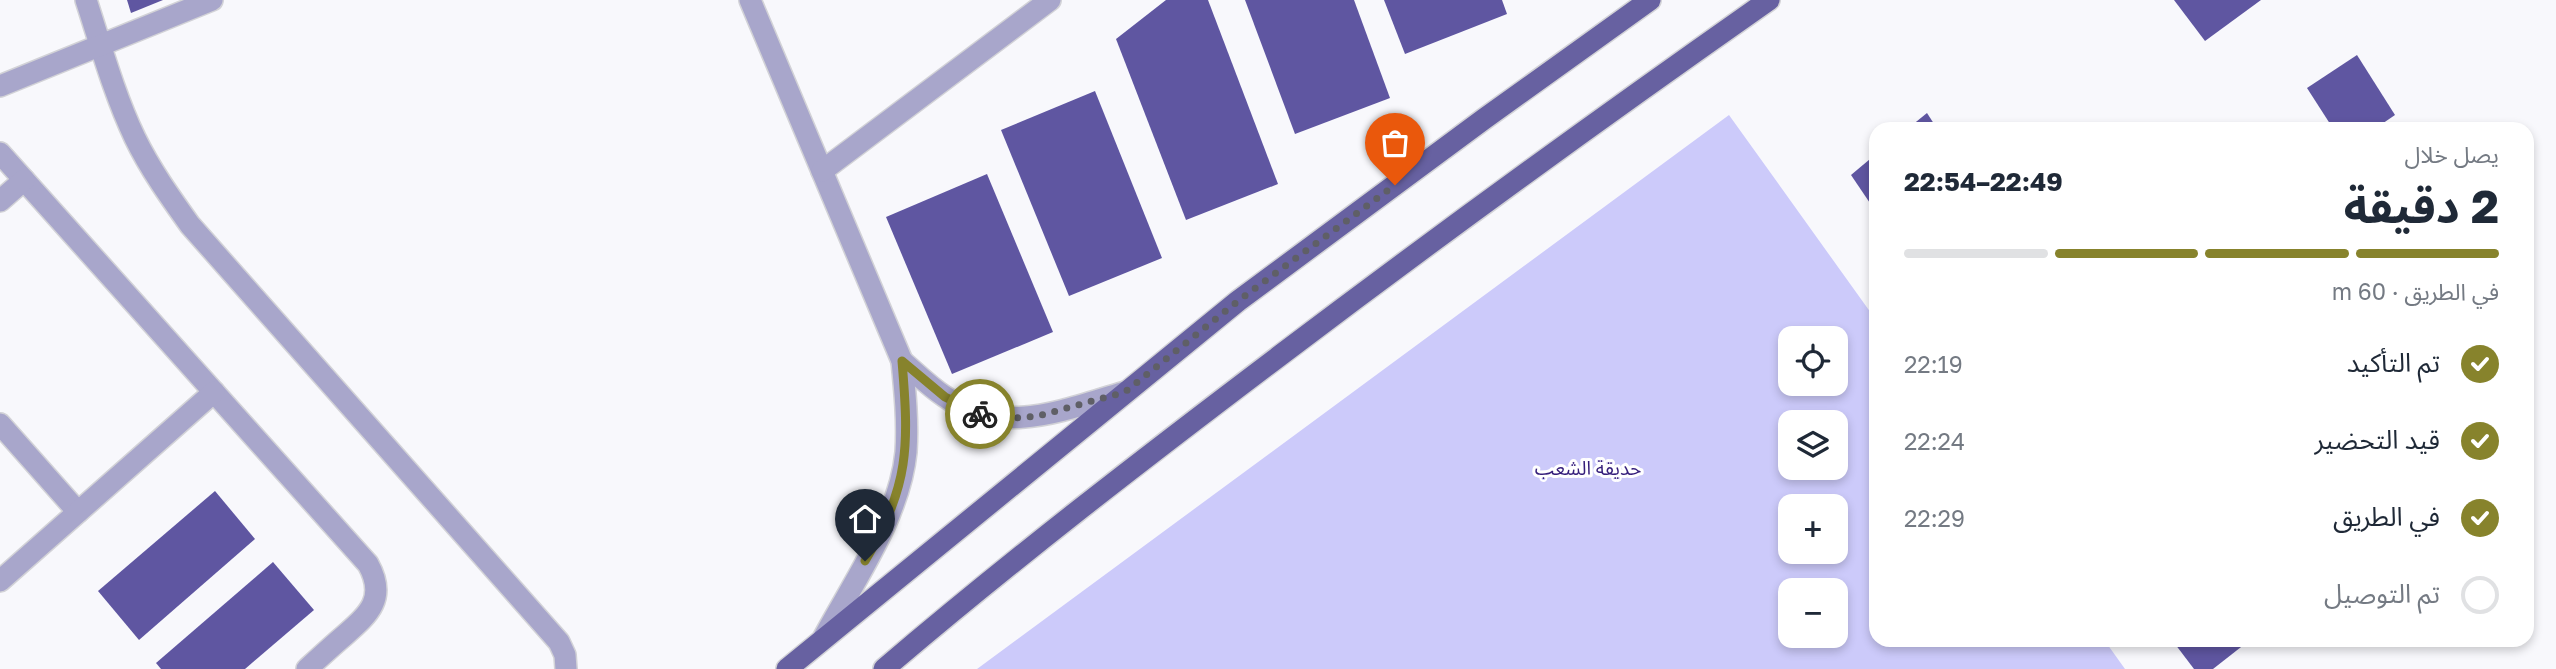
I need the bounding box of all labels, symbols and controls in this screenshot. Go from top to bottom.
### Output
pin [1365,113,1425,185]
icon: bag [1376,124,1414,162]
text: يصل خلال [2404,140,2499,168]
text: 22:49–22:54 [1904,166,2063,197]
text: 2 دقيقة [2344,178,2499,233]
text: في الطريق · 60 m [2332,277,2499,305]
map controls [1778,326,1848,648]
button: locate [1778,326,1848,396]
icon: check [2461,345,2499,383]
text: تم التأكيد [2347,347,2440,378]
text: 22:19 [1904,350,1963,378]
courier [945,379,1015,449]
icon: bike [961,395,999,433]
button: layers [1778,410,1848,480]
icon: check [2461,422,2499,460]
text: قيد التحضير [2314,424,2440,455]
text: 22:24 [1904,427,1965,455]
park label: حديقة الشعب [1535,456,1641,479]
pin [835,489,895,561]
button: + [1778,494,1848,564]
icon: check [2461,499,2499,537]
icon: home [846,500,884,538]
text: في الطريق [2333,501,2440,532]
text: 22:29 [1904,504,1965,532]
button: − [1778,578,1848,648]
text: تم التوصيل [2324,578,2440,609]

